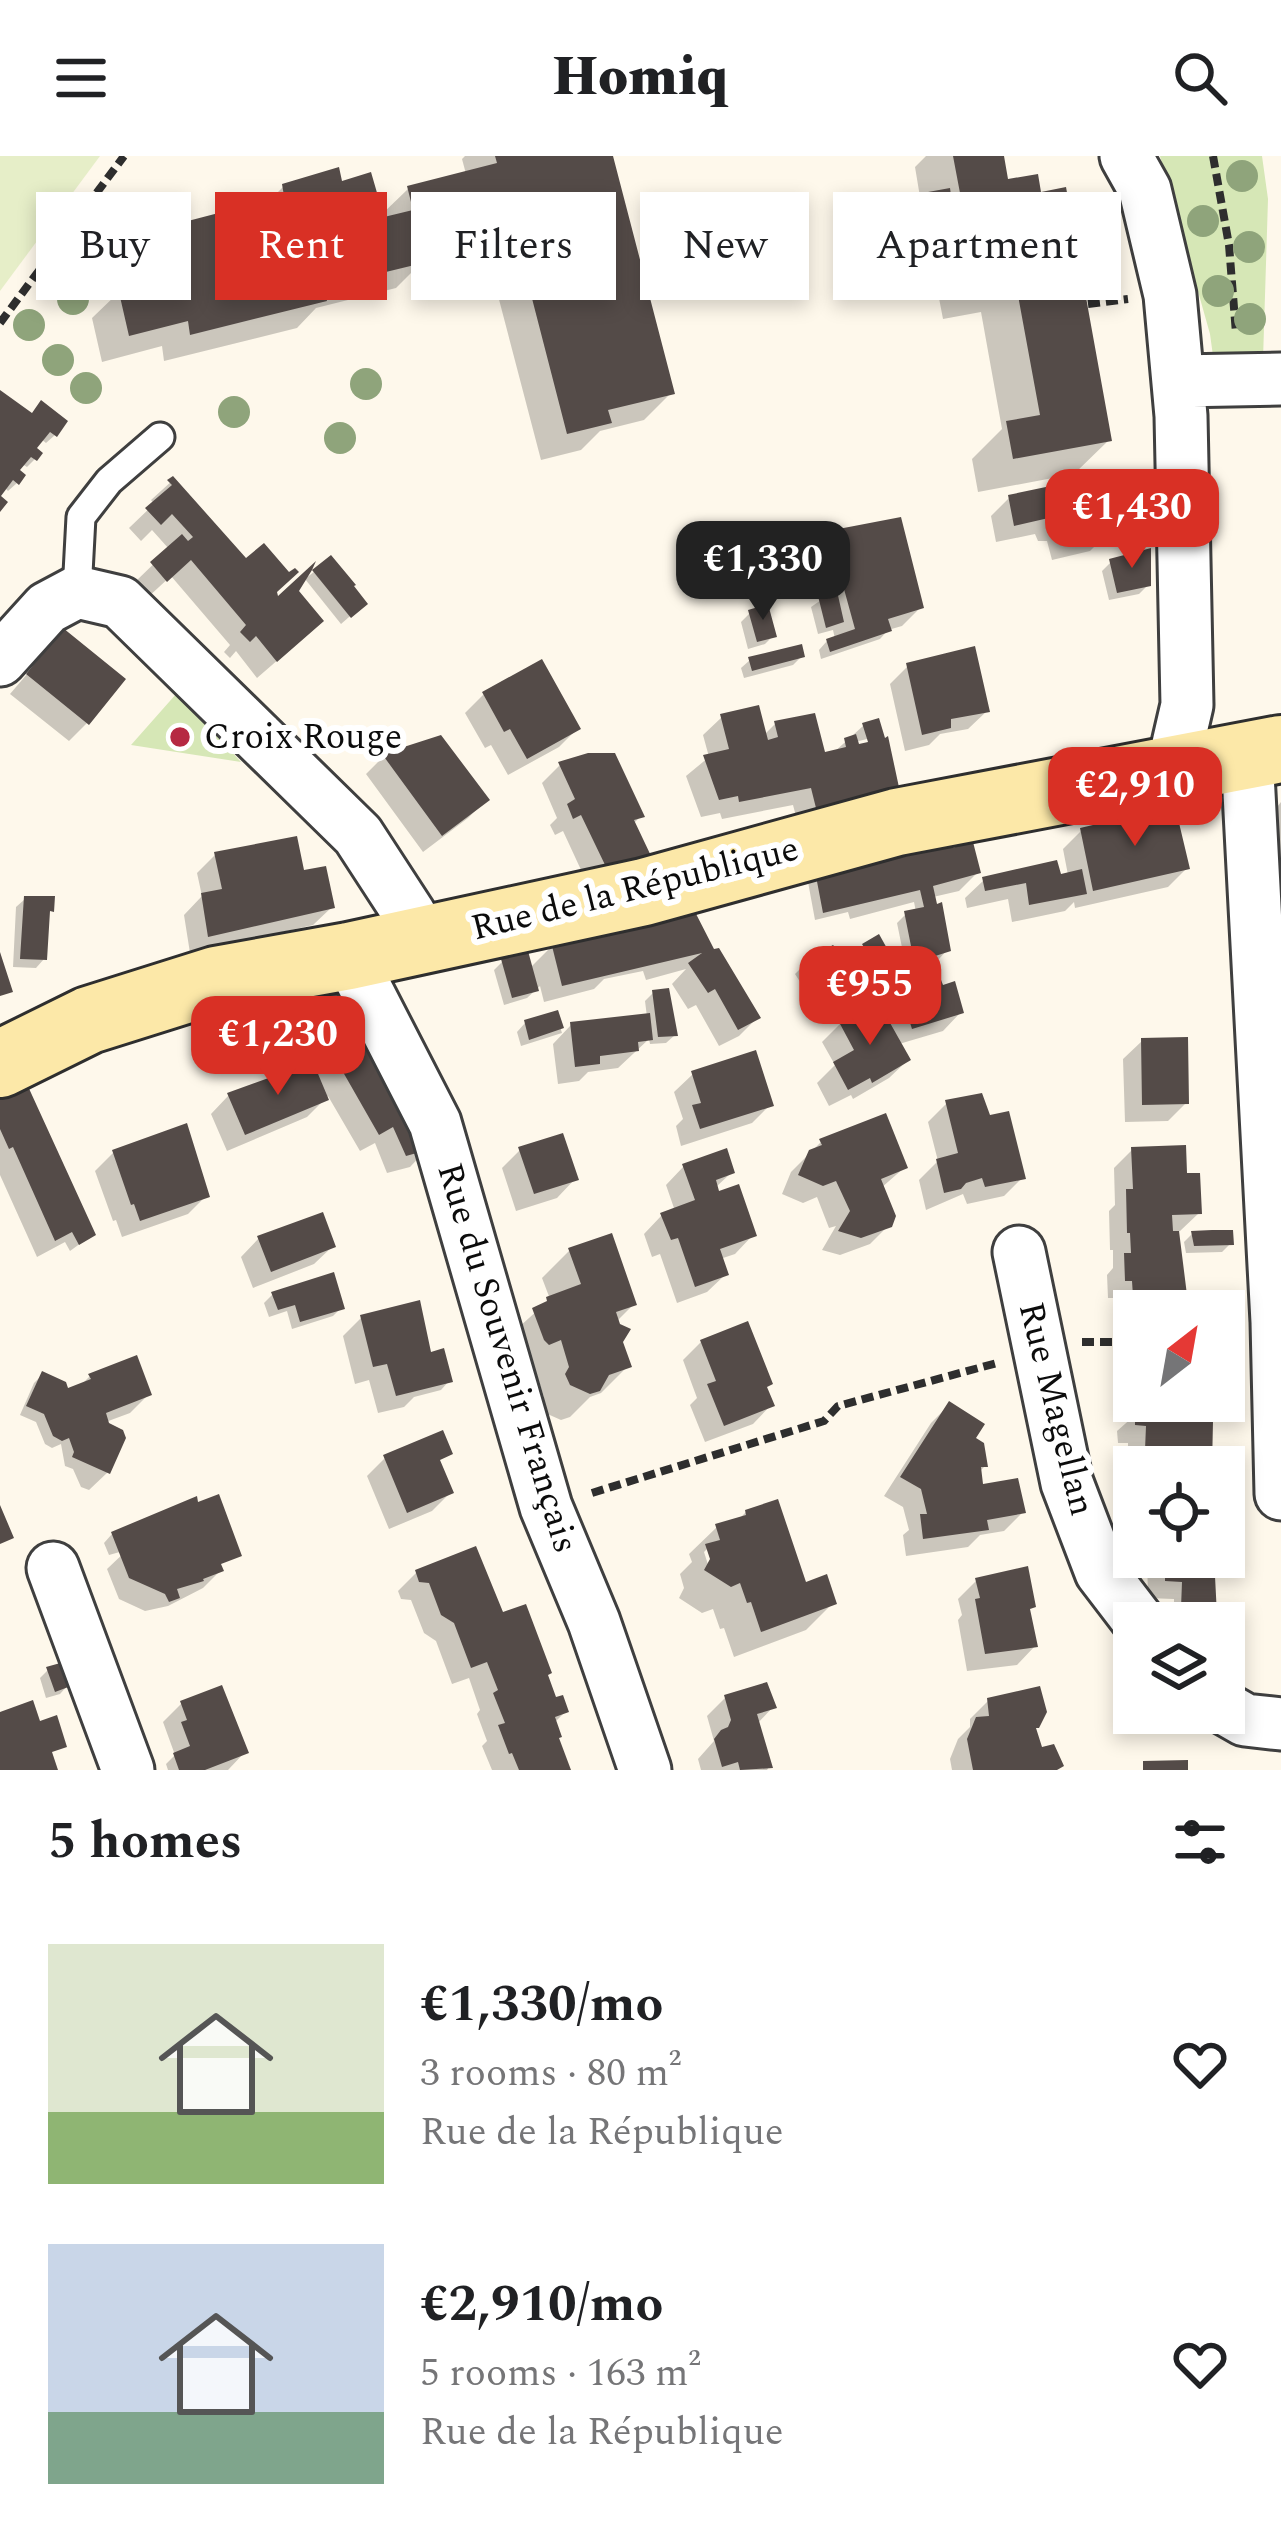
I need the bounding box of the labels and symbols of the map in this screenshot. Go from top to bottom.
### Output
pin: €1,430 [1034,469,1230,571]
pin: €1,330 [665,521,861,623]
place label: Croix Rouge [204,710,402,765]
marker: Croix Rouge [167,724,193,750]
pin: €2,910 [1037,747,1233,849]
street label: Rue de la République [465,822,805,956]
pin: €955 [799,946,941,1048]
pin: €1,230 [180,996,376,1098]
street label: Rue du Souvenir Français [421,1156,593,1560]
north arrow [1113,1290,1245,1422]
street label: Rue Magellan [1003,1296,1109,1522]

